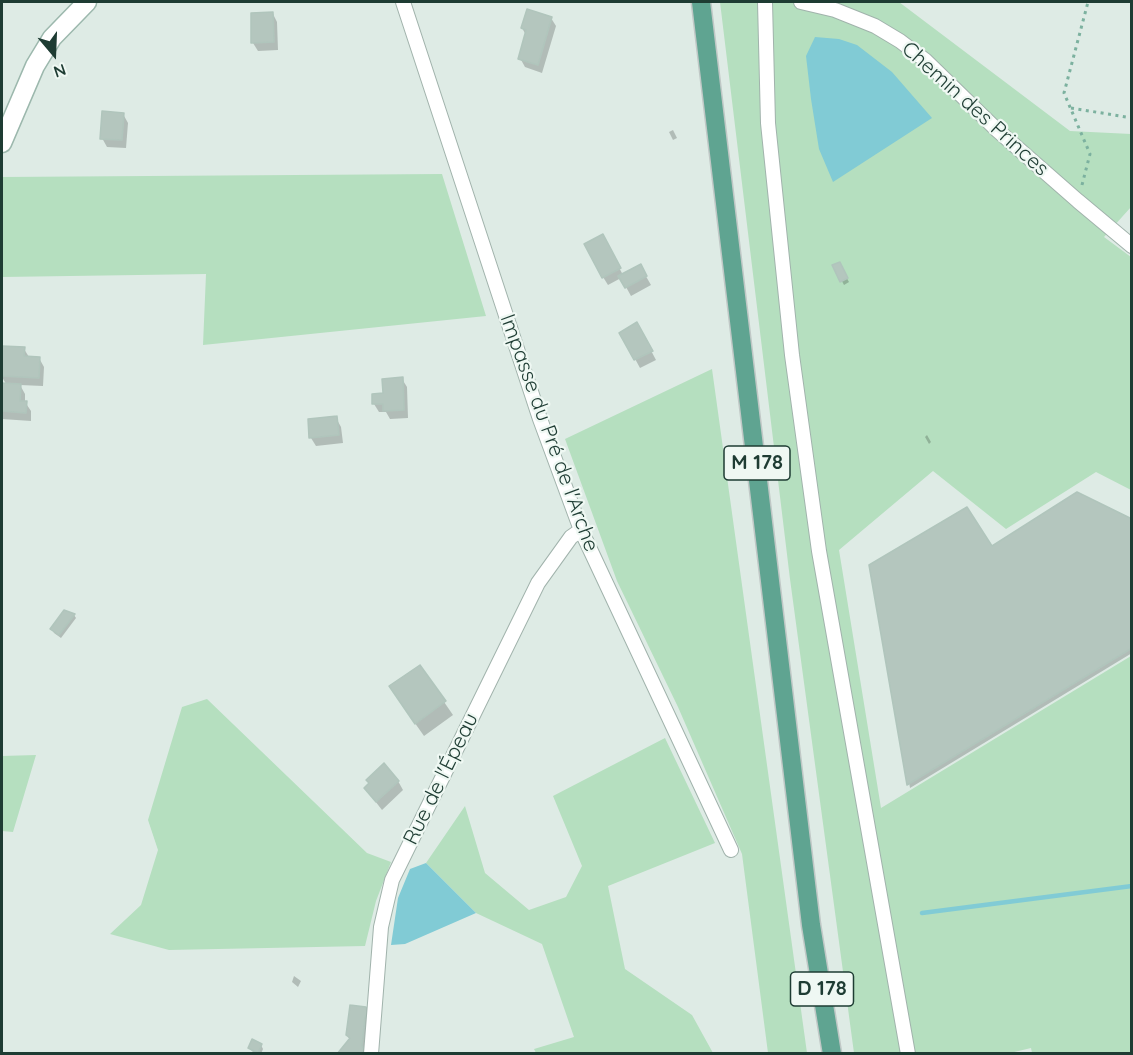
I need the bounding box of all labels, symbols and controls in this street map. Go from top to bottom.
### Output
north arrow [24,24,84,84]
street label: Chemin des Princes [896,36,1054,182]
text: N [51,60,69,82]
street label: Impasse du Pré de l'Arche [494,311,604,555]
road number: M 178 [724,446,790,480]
street label: Rue de l'Épeau [398,709,484,849]
road number: D 178 [790,972,854,1006]

